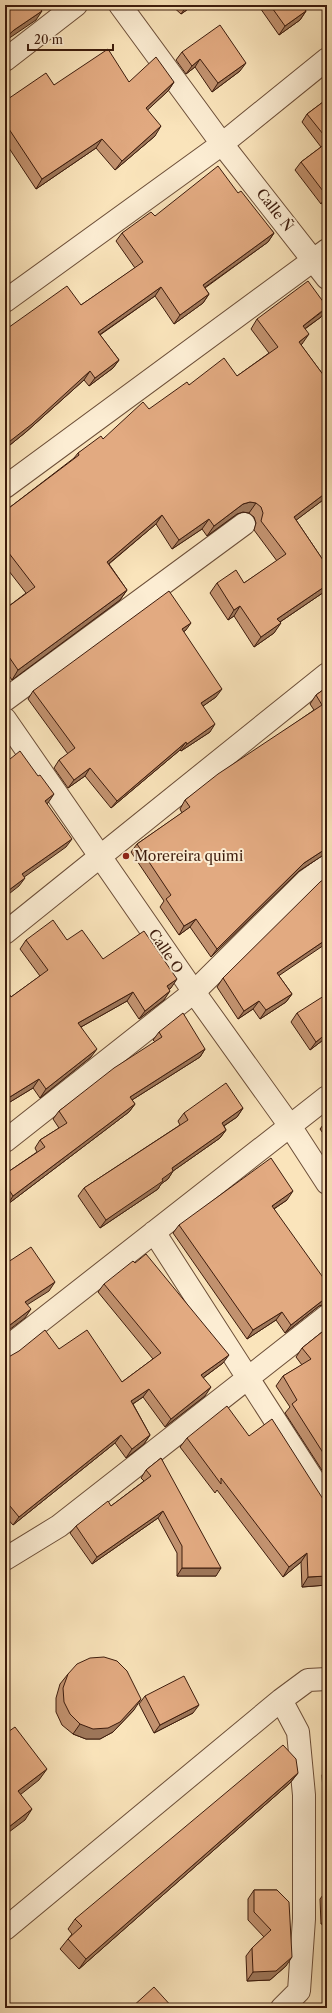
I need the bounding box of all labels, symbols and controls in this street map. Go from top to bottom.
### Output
scale bar [28,26,113,52]
text: 20 m [34,32,63,47]
street label: Calle Ñ [253,184,298,235]
place label: Morereira quimi [134,847,243,865]
marker: Morereira quimi [121,851,131,861]
street label: Calle O [145,925,187,977]

